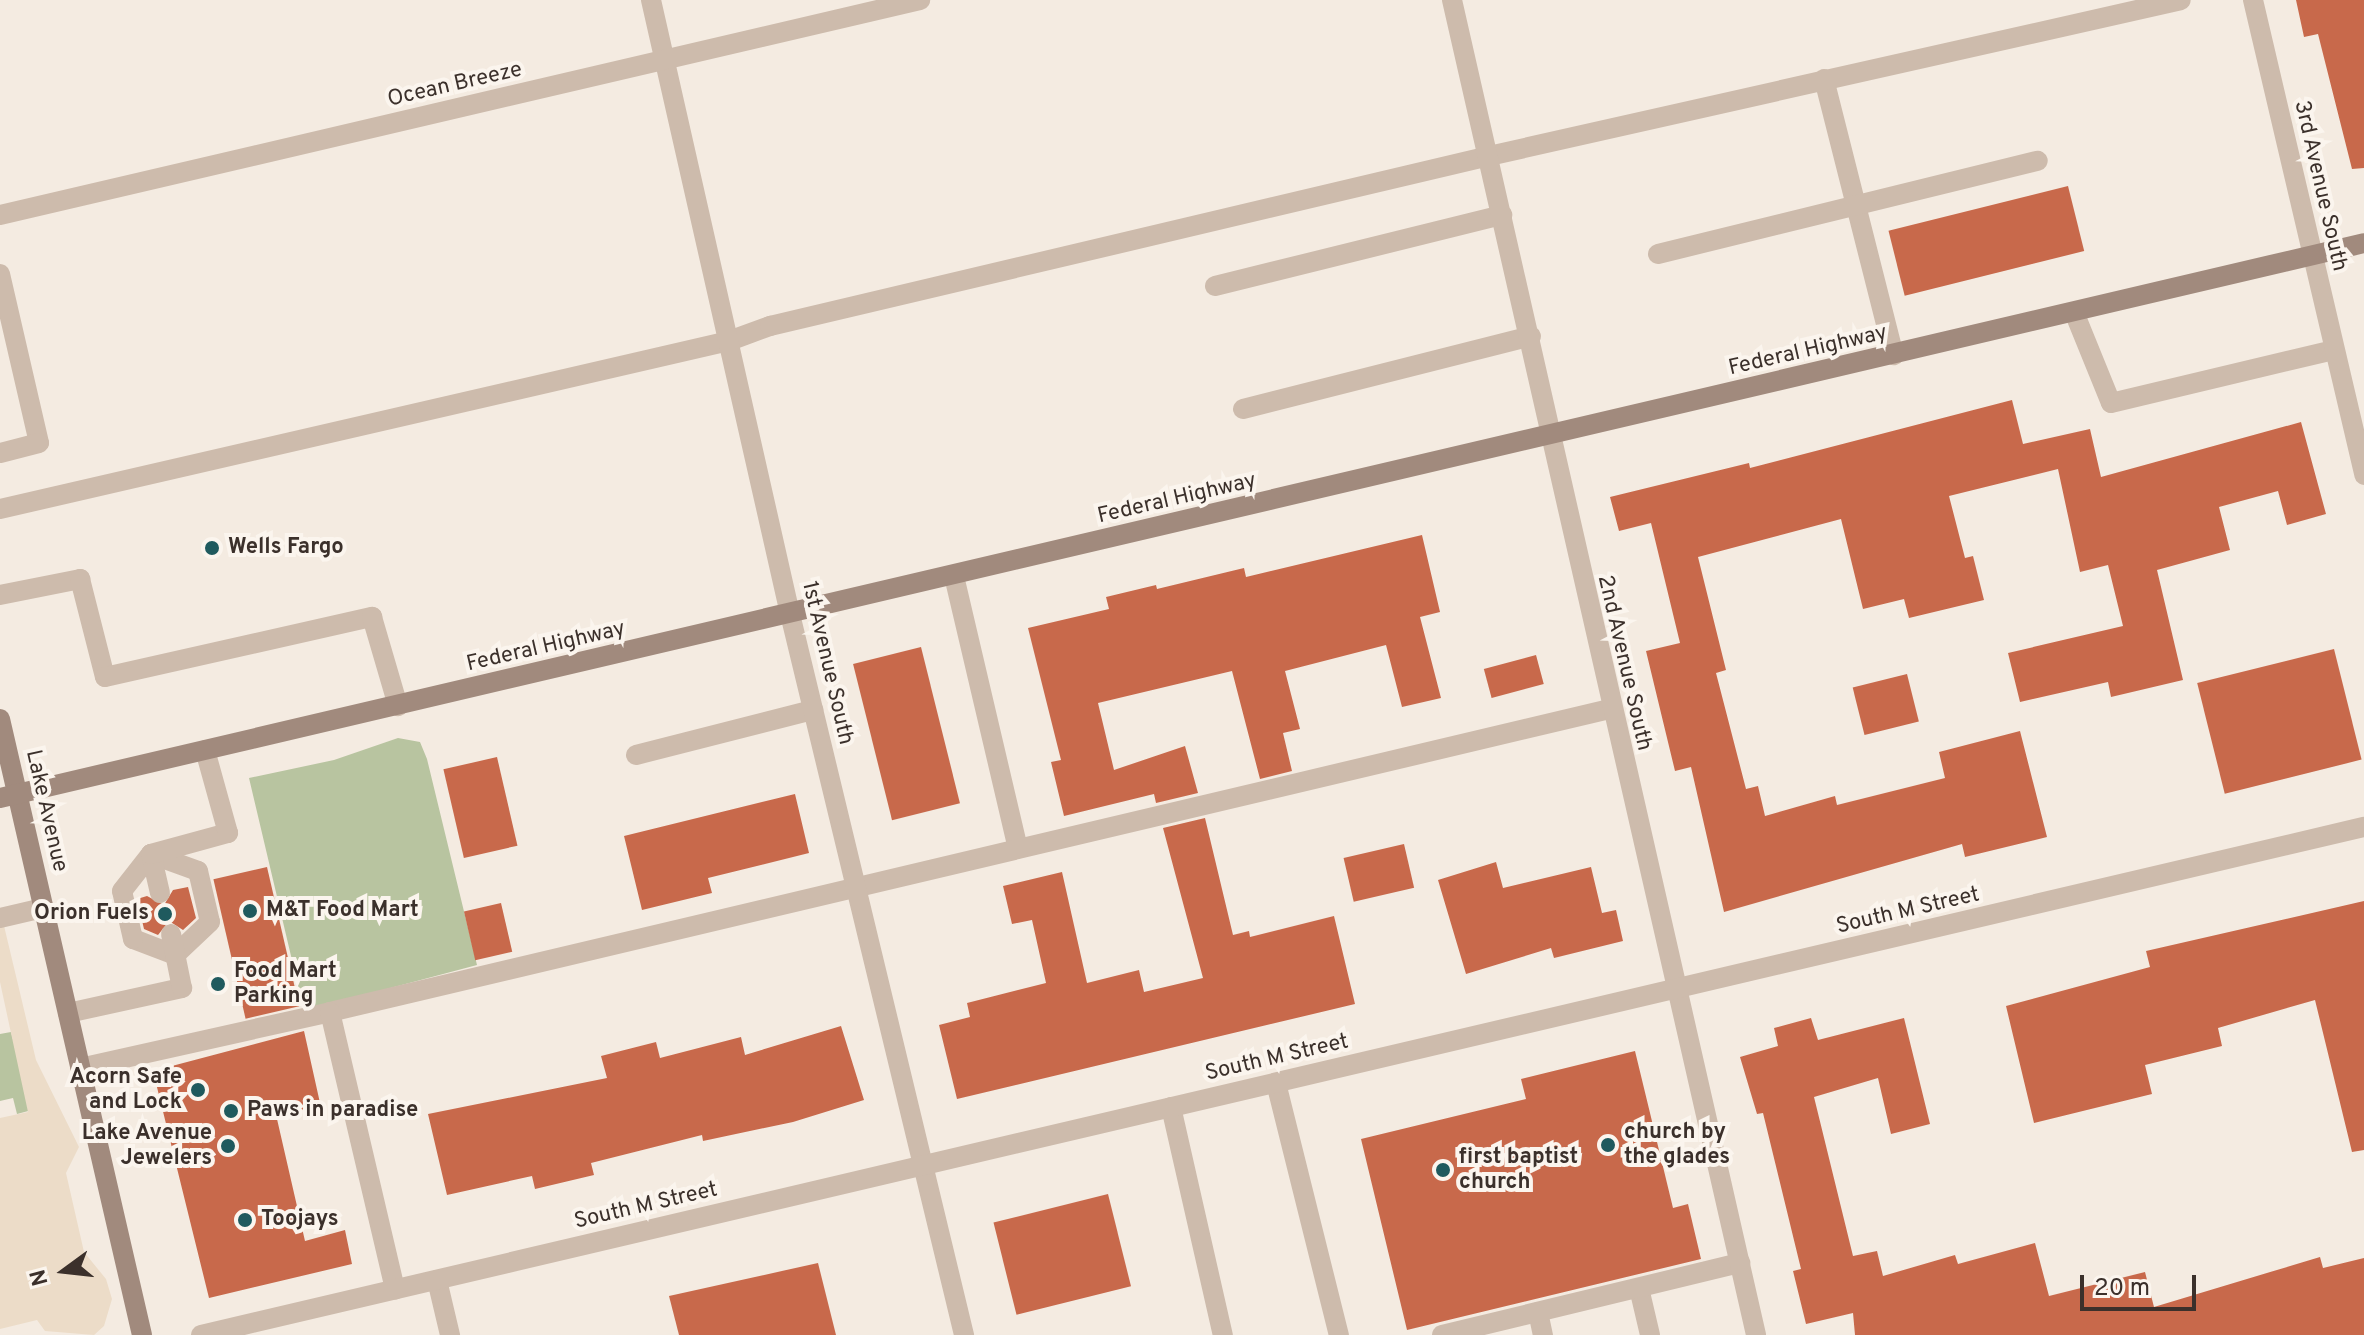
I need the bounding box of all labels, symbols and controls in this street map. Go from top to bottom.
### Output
street label: Ocean Breeze [385,57,525,113]
street label: 3rd Avenue South [2287,98,2353,274]
street label: Federal Highway [1726,320,1890,382]
street label: Federal Highway [1095,468,1259,530]
place label: Wells Fargo [228,535,344,561]
marker: Wells Fargo [203,539,221,557]
street label: 2nd Avenue South [1591,572,1657,754]
street label: 1st Avenue South [795,578,859,748]
street label: Federal Highway [464,616,628,678]
street label: Lake Avenue [19,747,73,875]
street label: South M Street [1834,882,1982,940]
place label: M&T Food Mart [266,898,418,924]
place label: Orion Fuels [34,901,149,927]
marker: M&T Food Mart [241,902,259,920]
marker: Orion Fuels [156,905,174,923]
place label: Food Mart Parking [234,958,337,1010]
marker: Food Mart Parking [209,975,227,993]
street label: South M Street [1203,1029,1351,1087]
place label: Acorn Safe and Lock [69,1064,182,1116]
marker: Acorn Safe and Lock [189,1081,207,1099]
place label: Paws in paradise [247,1098,418,1124]
marker: Paws in paradise [222,1102,240,1120]
place label: church by the glades [1624,1119,1730,1170]
place label: Lake Avenue Jewelers [81,1120,212,1172]
marker: church by the glades [1599,1136,1617,1154]
marker: Lake Avenue Jewelers [219,1137,237,1155]
place label: first baptist church [1459,1144,1578,1196]
marker: first baptist church [1434,1161,1452,1179]
street label: South M Street [572,1177,720,1235]
place label: Toojays [261,1207,339,1233]
marker: Toojays [236,1211,254,1229]
north arrow [24,1231,104,1311]
scale bar [2084,1259,2200,1309]
text: N [25,1266,55,1288]
text: 20 m [2094,1274,2150,1304]

